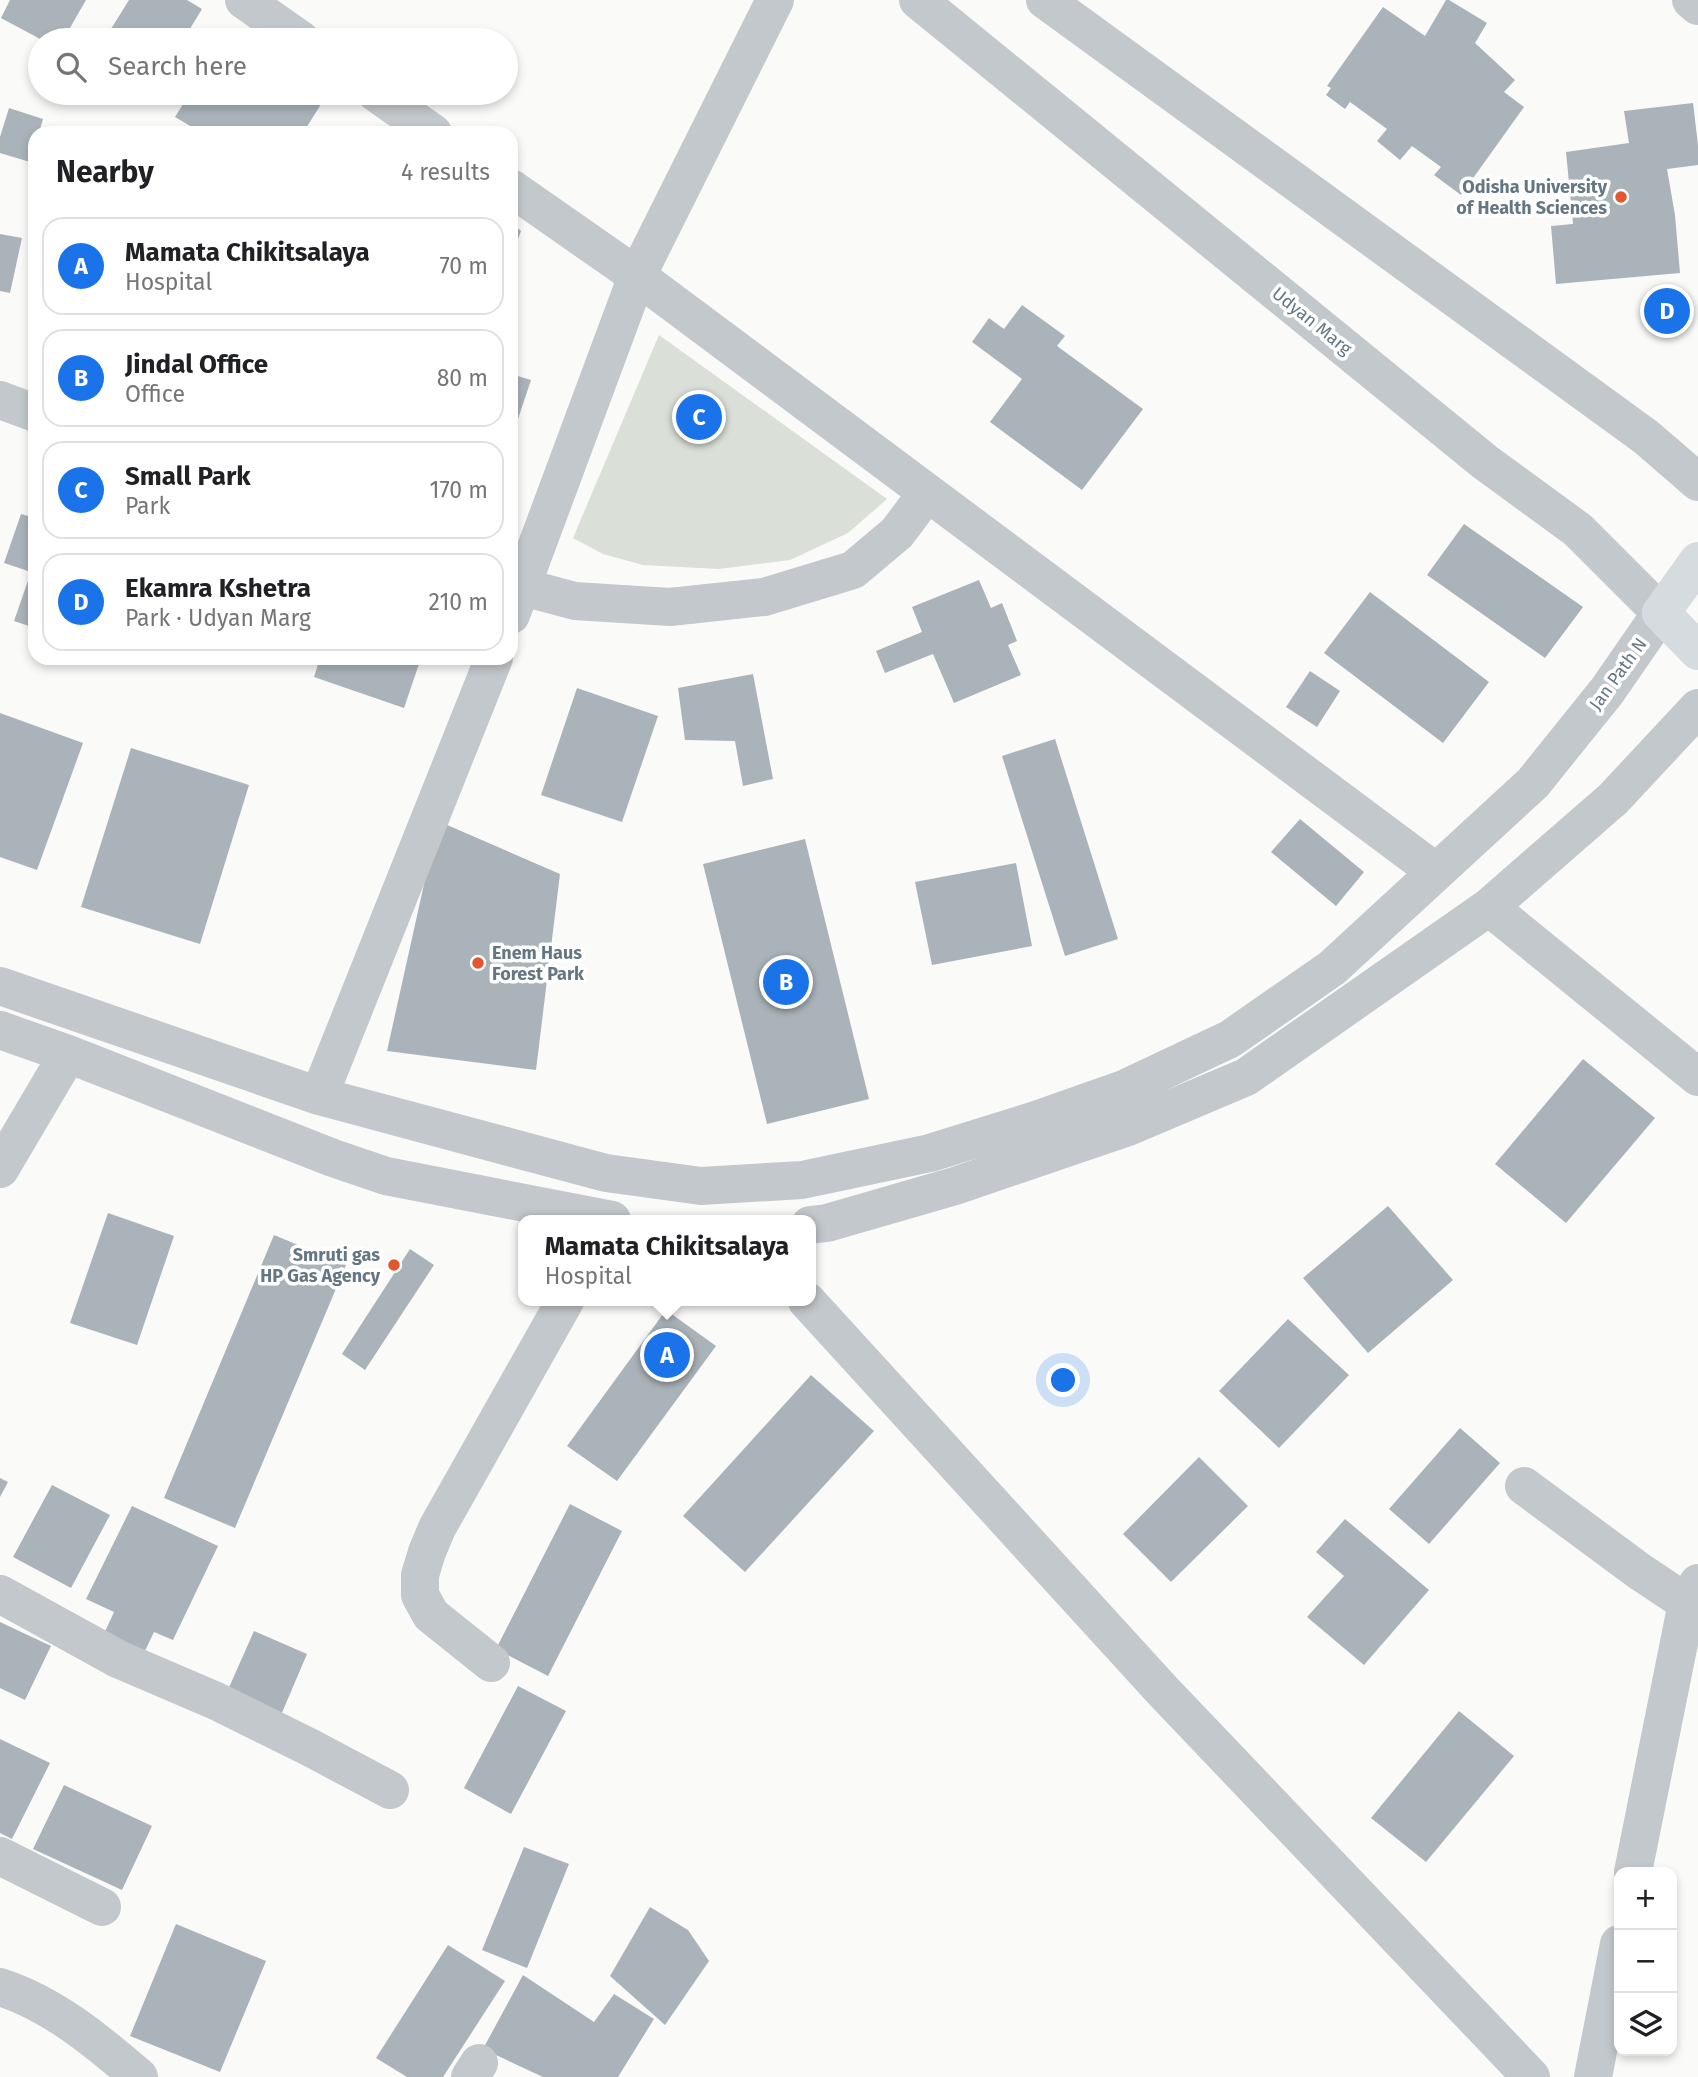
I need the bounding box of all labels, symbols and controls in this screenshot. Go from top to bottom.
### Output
search box [28,28,518,105]
icon: search [52,48,90,86]
text: Search here [108,51,247,82]
text: Nearby [56,154,154,190]
text: 4 results [401,158,490,186]
place label: Odisha University of Health Sciences [1456,176,1608,219]
marker: Odisha University of Health Sciences [1613,189,1629,205]
text: Mamata Chikitsalaya [125,237,370,268]
text: A [74,252,88,280]
text: 70 m [439,252,488,280]
text: Hospital [125,268,212,296]
street label: Udyan Marg [1268,282,1357,360]
pin: D [1644,285,1690,337]
text: Jindal Office [125,349,268,380]
text: B [74,364,88,392]
text: 80 m [437,364,488,392]
text: Office [125,380,185,408]
pin: C [676,391,722,443]
text: Small Park [125,461,251,492]
text: C [74,476,88,504]
text: 170 m [429,476,488,504]
text: Park [125,492,170,520]
text: Ekamra Kshetra [125,573,311,604]
text: D [74,588,88,616]
text: 210 m [429,588,488,616]
text: Park · Udyan Marg [125,604,311,632]
street label: Jan Path N [1584,634,1652,714]
place label: Enem Haus Forest Park [492,942,585,985]
marker: Enem Haus Forest Park [470,955,486,971]
pin: B [763,956,809,1008]
popup [518,1215,816,1306]
text: Mamata Chikitsalaya [545,1231,789,1262]
place label: Smruti gas HP Gas Agency [260,1244,381,1287]
marker: Smruti gas HP Gas Agency [386,1257,402,1273]
text: Hospital [545,1262,632,1290]
pin: A [644,1329,690,1381]
your location [1046,1363,1080,1397]
map controls [1614,1867,1677,2056]
button: + [1614,1867,1677,1930]
button: − [1614,1930,1677,1993]
button: layers [1614,1993,1677,2056]

